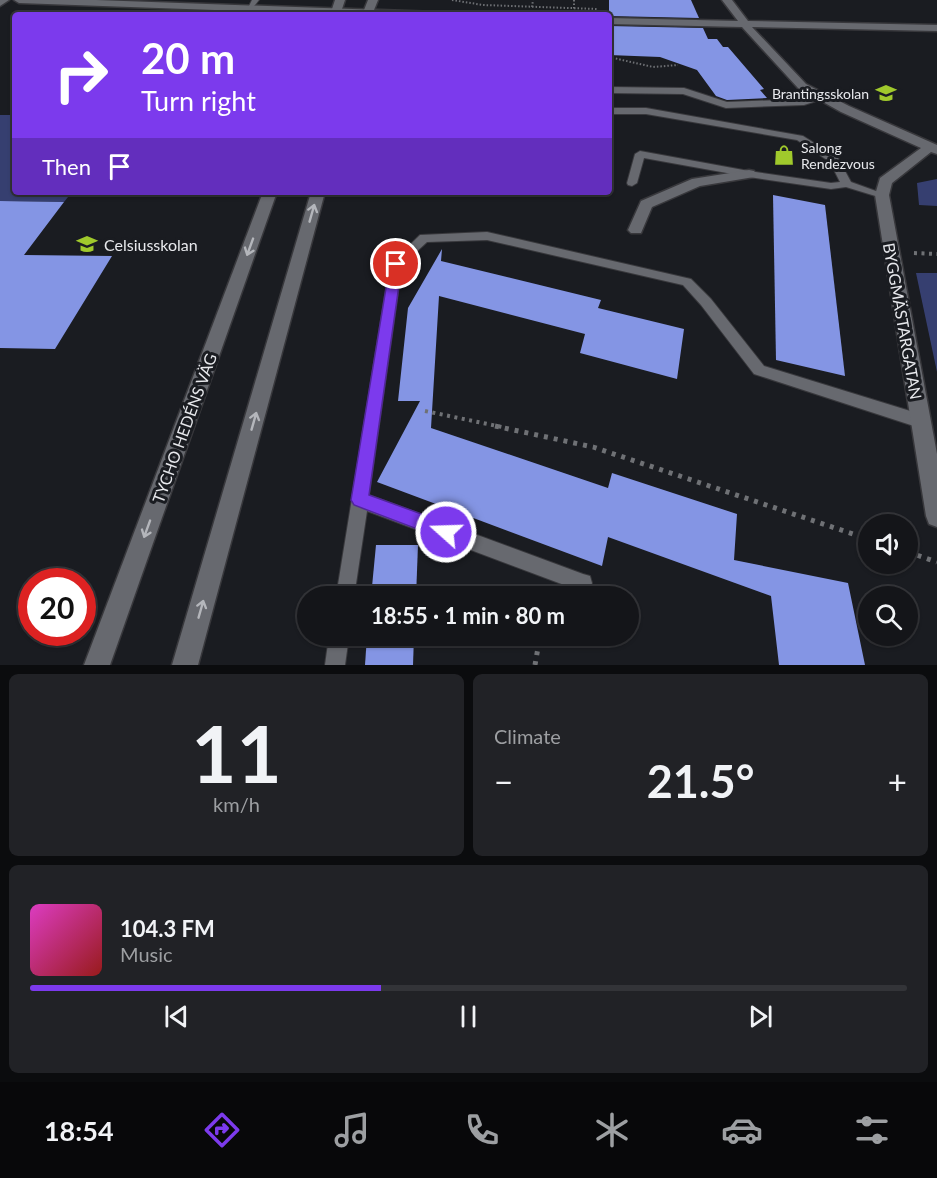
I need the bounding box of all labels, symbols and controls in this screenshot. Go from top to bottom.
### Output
text: 20 m [141,33,235,83]
icon: right [42,36,120,114]
school or university icon: Brantingsskolan [874,81,898,105]
text: Turn right [141,84,256,117]
place label: Brantingsskolan [772,85,869,102]
place label: Salong Rendezvous [801,139,875,172]
shop icon: Salong Rendezvous [772,143,796,167]
icon: arrive [103,150,136,183]
text: Then [42,153,91,180]
one-way arrow [307,204,318,223]
school or university icon: Celsiusskolan [75,232,99,256]
place label: Celsiusskolan [104,235,198,254]
one-way arrow [244,237,255,256]
pin [370,238,421,289]
street label: BYGGMÄSTARGATAN [880,241,926,401]
icon: arrive [379,247,412,280]
street label: TYCHO HEDÉNS VÄG [148,350,220,506]
one-way arrow [249,412,260,431]
position arrow [414,500,478,564]
map controls [858,514,918,646]
button: sound [858,514,918,574]
one-way arrow [141,519,152,537]
speed limit sign: 20 [18,568,96,646]
button: search [858,586,918,646]
one-way arrow [196,600,207,619]
text: 18:55 · 1 min · 80 m [371,602,565,629]
text: 11 [191,706,282,800]
text: Climate [494,724,561,748]
text: 21.5° [647,754,754,808]
text: − [494,761,513,801]
text: + [888,761,907,801]
text: km/h [213,792,260,816]
text: 104.3 FM [120,915,215,942]
text: Music [120,942,173,966]
icon: previous [160,1000,193,1033]
icon: pause [452,1000,485,1033]
icon: next [744,1000,777,1033]
icon: directions [201,1109,243,1151]
icon: music [331,1109,373,1151]
icon: phone [461,1109,503,1151]
icon: climate [591,1109,633,1151]
icon: car [721,1109,763,1151]
icon: filters [851,1109,893,1151]
text: 18:54 [44,1114,114,1147]

